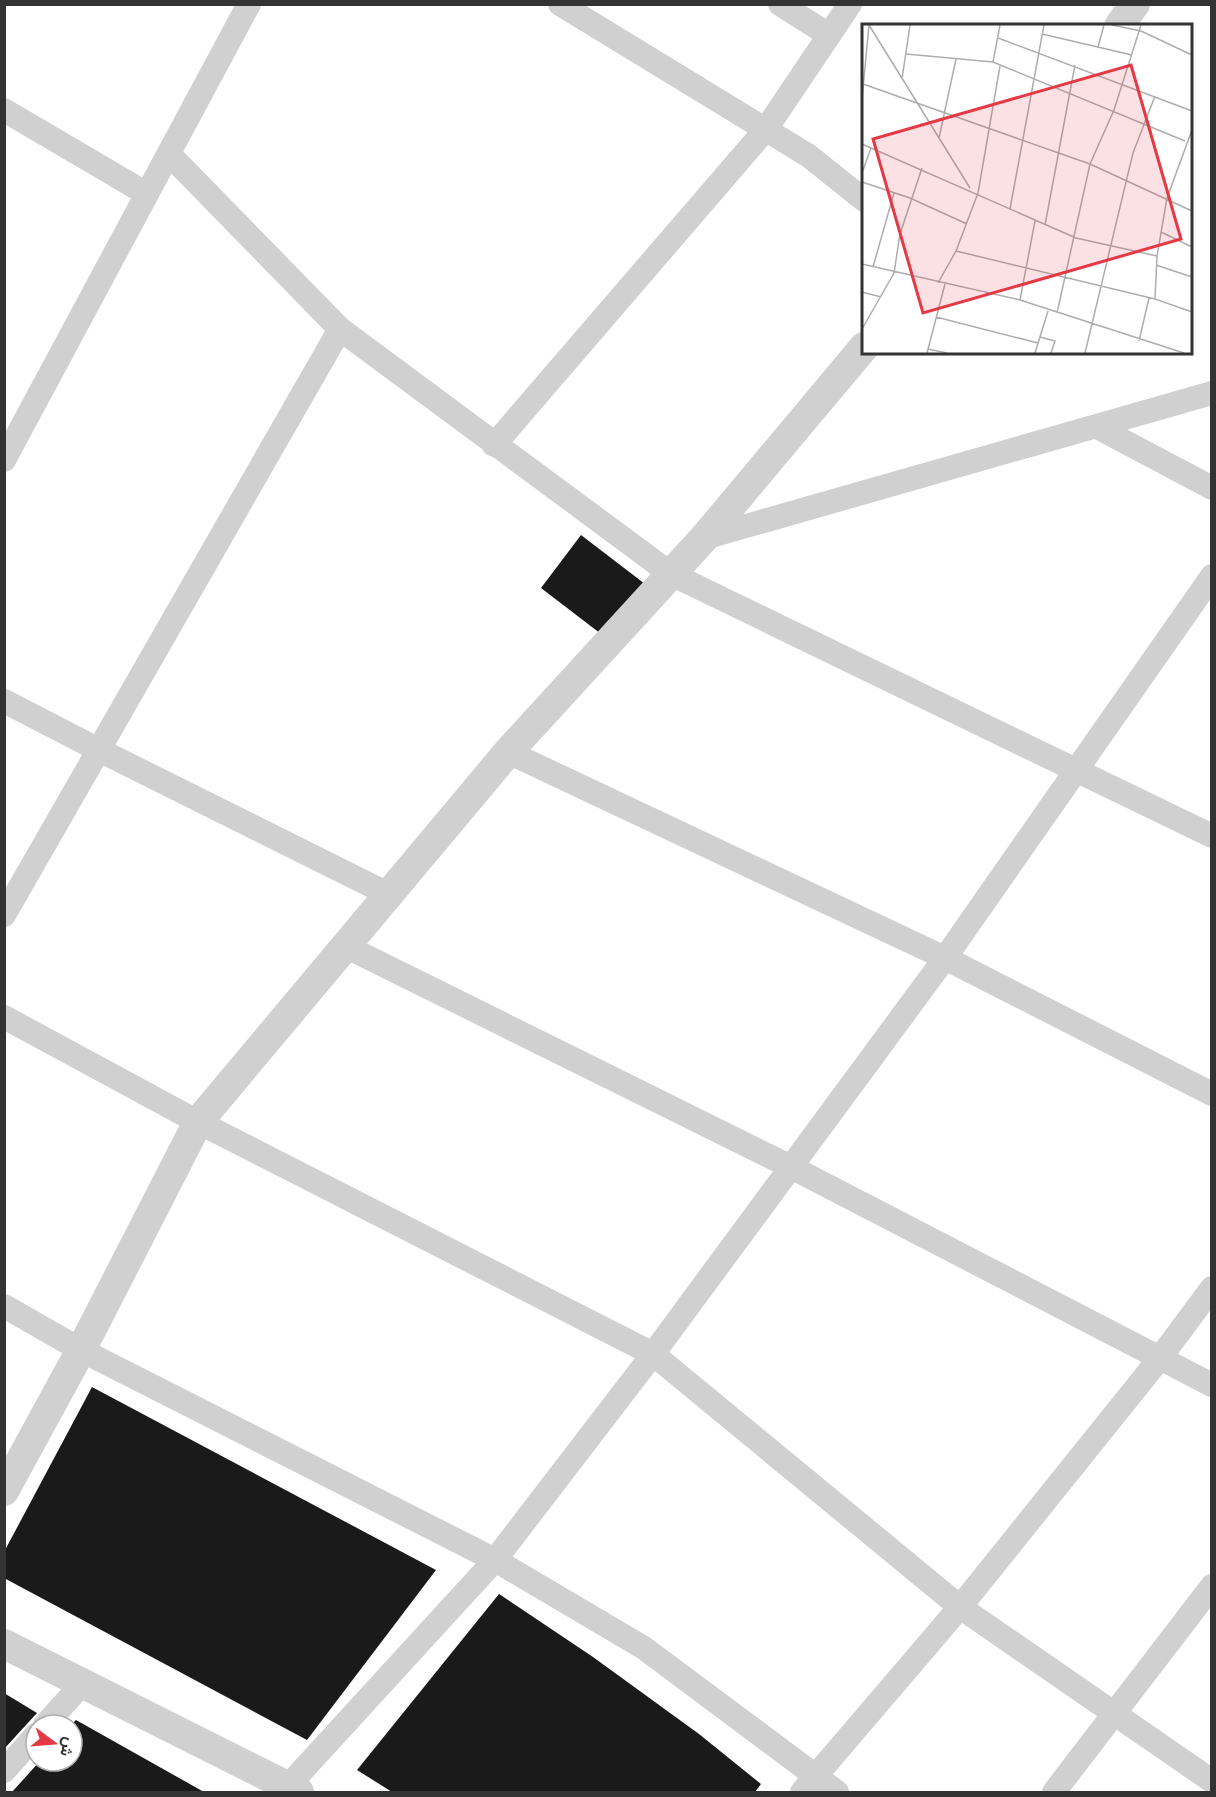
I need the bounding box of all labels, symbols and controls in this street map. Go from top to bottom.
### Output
inset map [862,24,1192,354]
north arrow [24,1713,84,1773]
text: ش [56,1735,80,1759]

